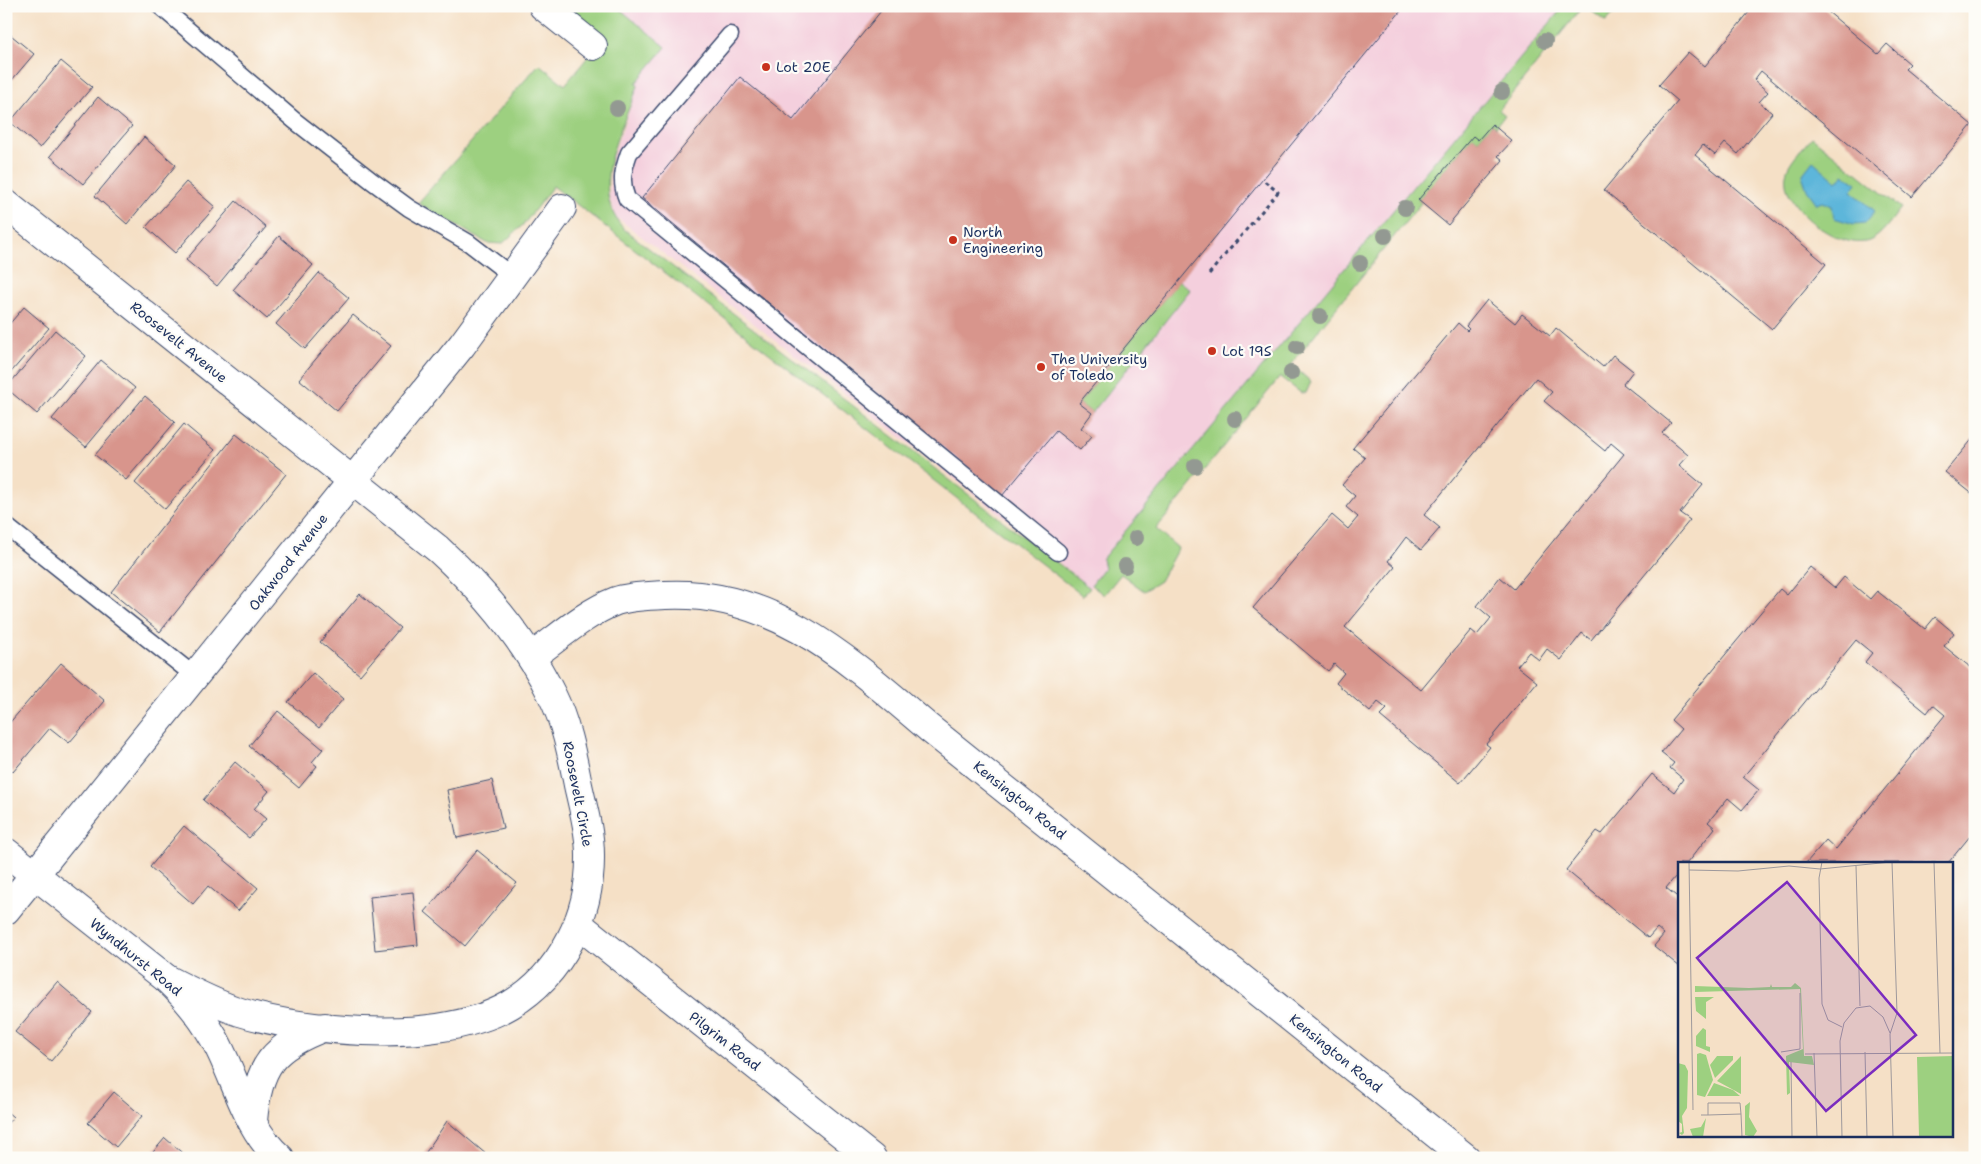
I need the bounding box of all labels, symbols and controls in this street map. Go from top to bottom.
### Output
place label: Lot 20E [776,58,831,76]
marker: Lot 20E [760,61,772,73]
place label: North Engineering [963,223,1043,257]
marker: North Engineering [947,234,959,246]
street label: Roosevelt Avenue [127,297,231,387]
place label: Lot 19S [1222,342,1272,360]
marker: Lot 19S [1206,345,1218,357]
place label: The University of Toledo [1051,350,1147,384]
marker: The University of Toledo [1035,361,1047,373]
street label: Oakwood Avenue [244,510,332,614]
street label: Roosevelt Circle [559,740,597,848]
street label: Kensington Road [970,757,1070,843]
inset map [1678,862,1954,1136]
street label: Wyndhurst Road [86,914,186,1000]
street label: Pilgrim Road [686,1007,765,1075]
street label: Kensington Road [1286,1010,1386,1096]

